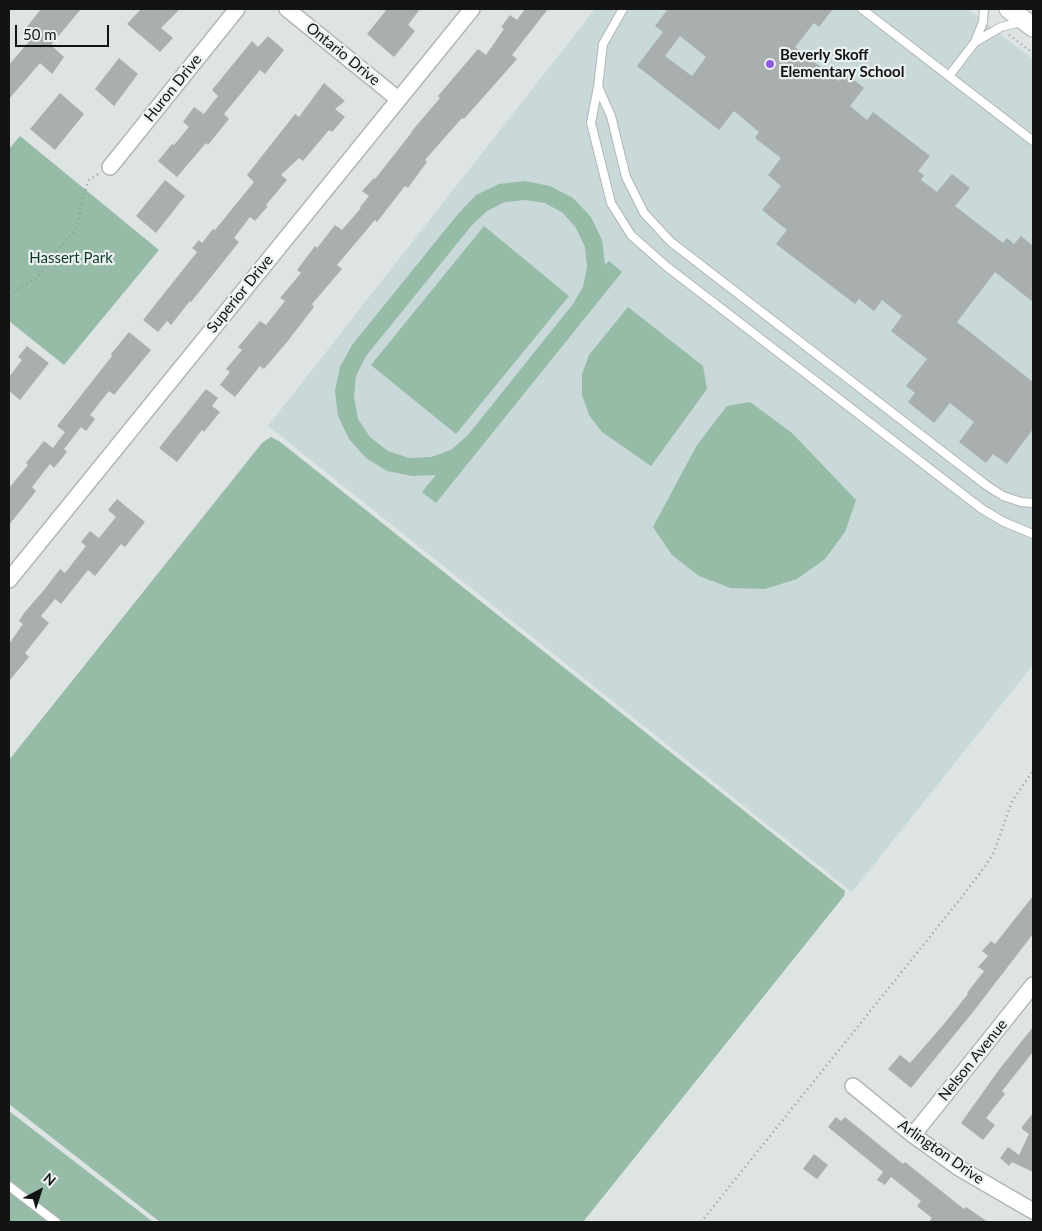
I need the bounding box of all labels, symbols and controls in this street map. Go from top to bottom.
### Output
scale bar [18,15,111,47]
street label: Ontario Drive [302,19,384,89]
text: 50 m [23,25,57,43]
place label: Beverly Skoff Elementary School [780,46,904,81]
street label: Huron Drive [140,51,206,125]
marker: Beverly Skoff Elementary School [764,58,776,70]
park label: Hassert Park [29,249,113,267]
street label: Superior Drive [203,251,277,337]
street label: Nelson Avenue [935,1016,1011,1104]
street label: Arlington Drive [895,1116,987,1188]
north arrow [15,1166,65,1216]
text: N [40,1169,60,1189]

